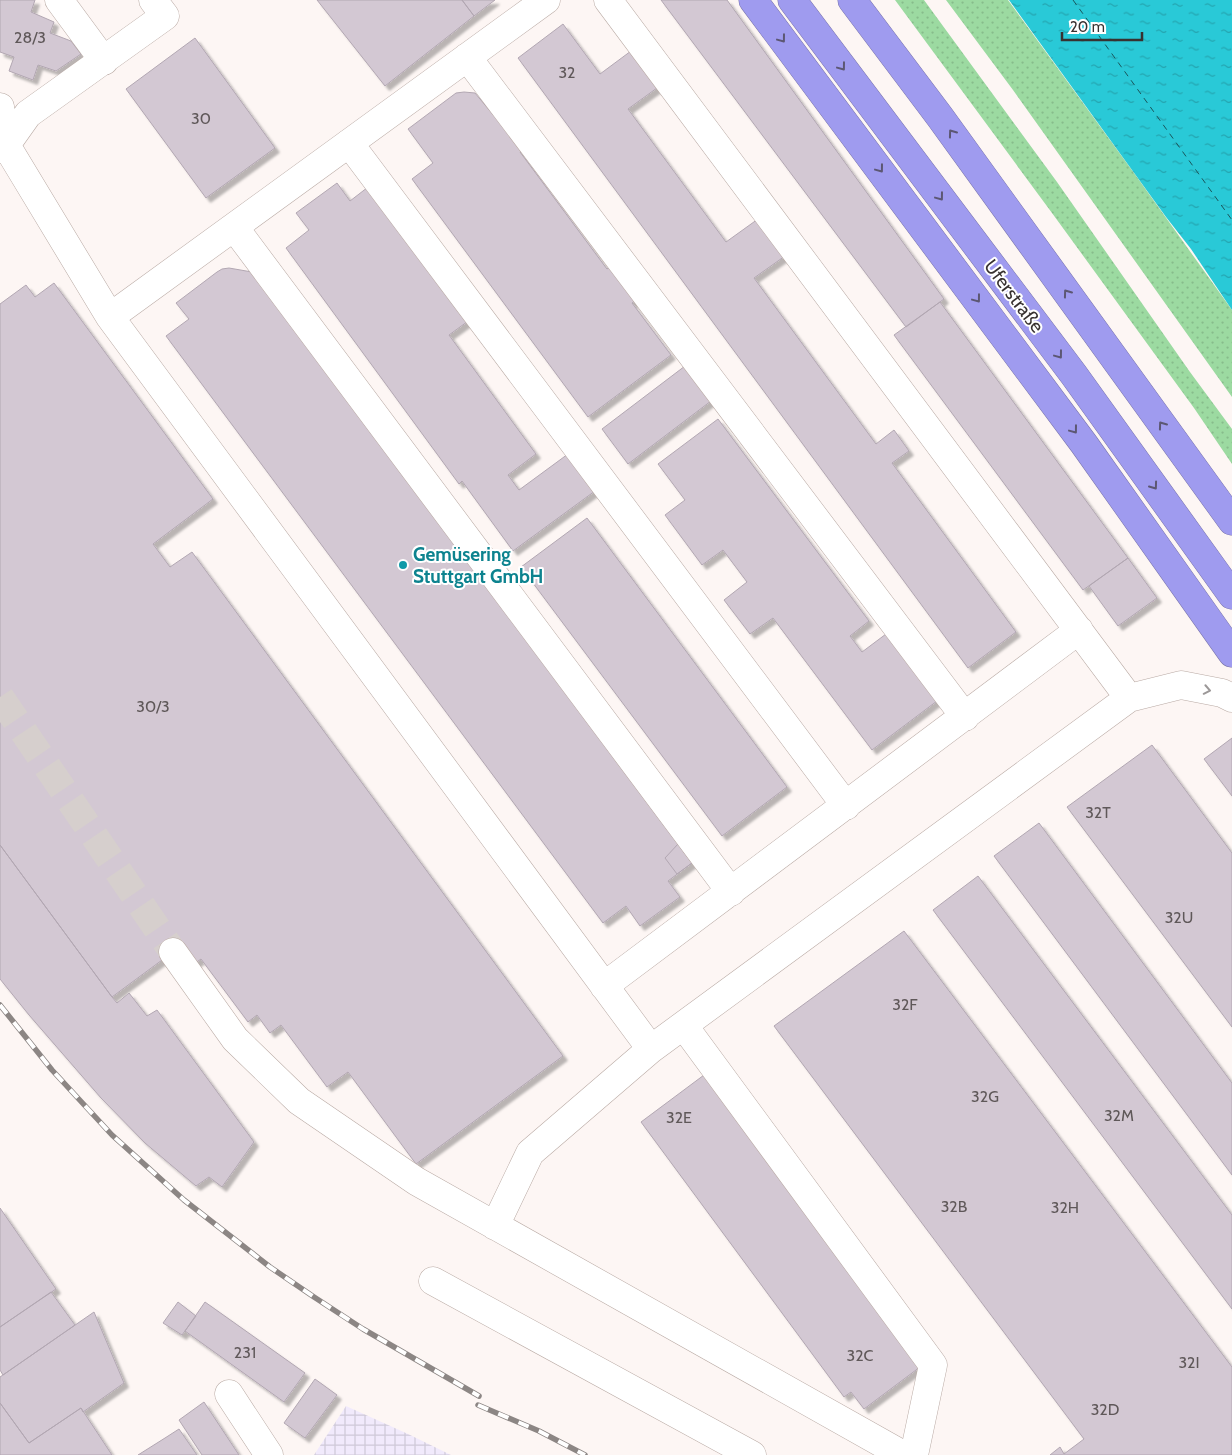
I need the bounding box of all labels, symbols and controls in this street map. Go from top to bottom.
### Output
scale bar [1062,10,1142,42]
text: 20 m [1070,18,1105,36]
house number: 28/3 [14,28,46,47]
one-way arrow [776,33,785,43]
one-way arrow [837,61,845,70]
house number: 32 [558,63,576,82]
house number: 30 [191,109,211,128]
one-way arrow [949,129,958,139]
one-way arrow [874,163,882,172]
one-way arrow [934,191,943,201]
street label: Uferstraße [979,255,1049,337]
one-way arrow [1064,289,1073,299]
one-way arrow [971,293,979,302]
one-way arrow [1053,349,1061,358]
one-way arrow [1159,421,1168,431]
one-way arrow [1068,424,1076,433]
one-way arrow [1148,480,1157,490]
place label: Gemüsering Stuttgart GmbH [413,543,543,588]
marker: Gemüsering Stuttgart GmbH [397,559,409,571]
one-way arrow [1202,685,1211,695]
house number: 30/3 [136,697,170,716]
house number: 32T [1085,803,1111,822]
house number: 32U [1165,908,1193,927]
house number: 32F [892,995,918,1014]
house number: 32G [971,1087,999,1106]
house number: 32M [1104,1106,1134,1125]
house number: 32E [666,1108,692,1127]
house number: 32B [941,1197,968,1216]
house number: 32H [1051,1198,1079,1217]
house number: 231 [234,1343,256,1362]
house number: 32C [847,1346,874,1365]
house number: 32I [1178,1353,1200,1372]
house number: 32D [1091,1400,1119,1419]

